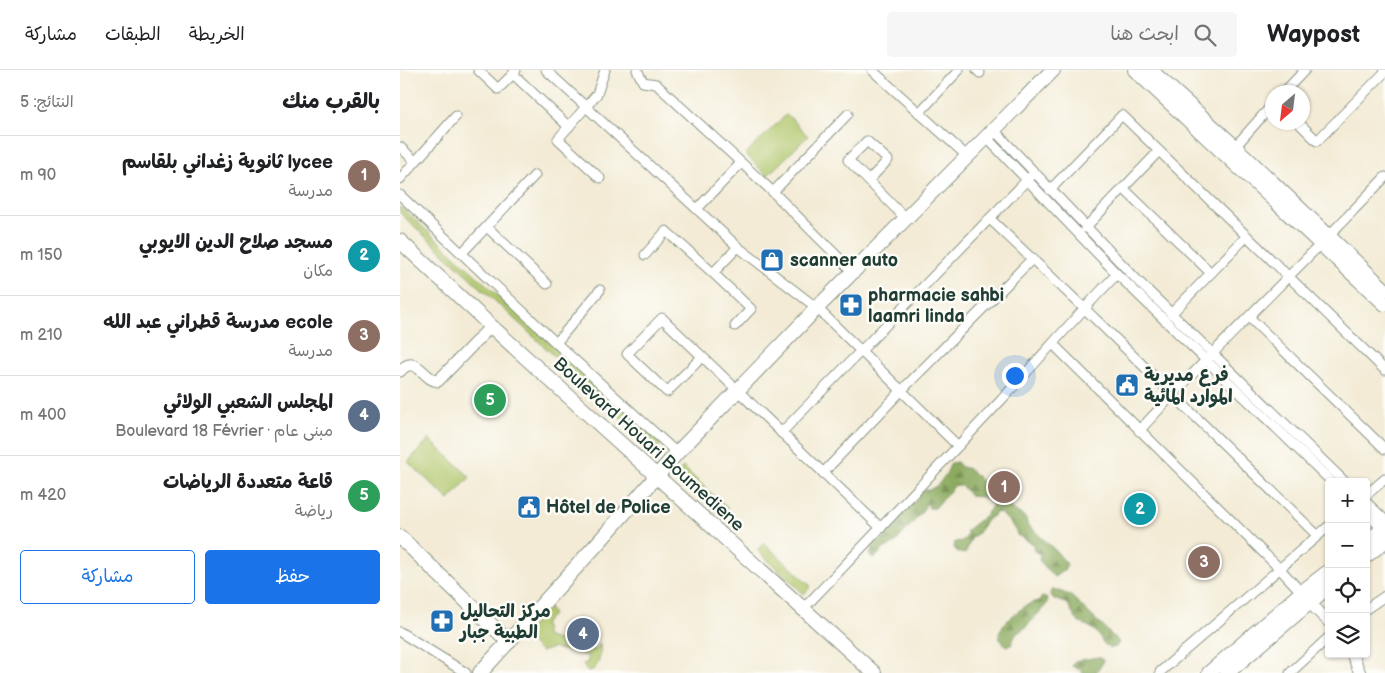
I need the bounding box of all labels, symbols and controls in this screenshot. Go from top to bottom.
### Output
search box [887,12,1237,57]
text: Waypost [1267,20,1360,49]
icon: search [1191,21,1219,49]
text: ابحث هنا [1110,23,1179,46]
text: مشاركة [25,24,77,45]
text: الطبقات [105,24,161,45]
text: الخريطة [189,24,245,45]
north arrow [1265,85,1310,130]
text: بالقرب منك [282,89,380,114]
text: النتائج: 5 [20,93,74,112]
text: lycee ثانوية زغداني بلقاسم [122,151,333,174]
text: 90 m [20,166,56,185]
text: 1 [361,166,367,185]
text: مدرسة [288,182,333,201]
text: مسجد صلاح الدين الايوبي [139,231,333,254]
text: 150 m [20,246,62,265]
text: 2 [359,246,369,265]
shop icon: scanner auto [759,247,785,273]
place label: scanner auto [790,250,898,271]
text: مكان [303,262,333,281]
place label: pharmacie sahbi laamri linda [868,285,1004,327]
pharmacy icon: pharmacie sahbi laamri linda [838,292,864,318]
text: ecole مدرسة قطراني عبد الله [103,311,333,334]
text: 210 m [20,326,62,345]
text: 3 [359,326,369,345]
text: مدرسة [288,342,333,361]
street label: Boulevard Houari Boumediene [549,353,749,536]
your location [1002,363,1028,389]
place label: فرع مديرية الموارد المائية [1144,365,1233,408]
public building icon: فرع مديرية الموارد المائية [1114,372,1140,398]
pin: 5 [474,381,506,419]
text: المجلس الشعبي الولائي [163,391,333,414]
text: 400 m [20,406,66,425]
text: 4 [359,406,369,425]
text: مبنى عام · Boulevard 18 Février [115,422,333,441]
pin: 1 [988,468,1020,506]
text: قاعة متعددة الرياضات [163,471,333,494]
map controls [1325,478,1370,658]
button: + [1325,478,1370,523]
text: 420 m [20,486,66,505]
text: 5 [359,486,369,505]
pin: 2 [1124,490,1156,528]
public building icon: Hôtel de Police [516,494,542,520]
place label: Hôtel de Police [546,497,671,518]
text: رياضة [295,502,333,521]
button: − [1325,523,1370,568]
pin: 3 [1188,543,1220,581]
button: مشاركة [20,550,195,604]
button: حفظ [205,550,380,604]
button: locate [1325,568,1370,613]
place label: مركز التحاليل الطبية جبار [458,601,551,643]
pharmacy icon: مركز التحاليل الطبية جبار [429,608,455,634]
button: layers [1325,613,1370,658]
pin: 4 [567,615,599,653]

